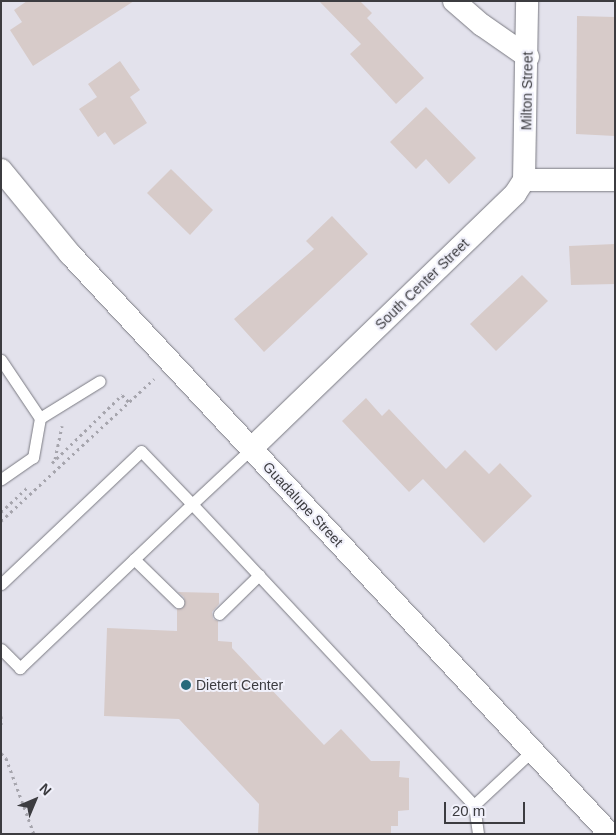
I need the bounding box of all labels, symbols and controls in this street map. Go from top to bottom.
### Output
street label: Milton Street [518,52,536,130]
street label: South Center Street [372,235,472,333]
street label: Guadalupe Street [259,458,347,550]
place label: Dietert Center [196,677,283,693]
marker: Dietert Center [180,679,192,691]
north arrow [10,775,60,825]
text: N [36,780,55,799]
scale bar [446,792,527,824]
text: 20 m [452,802,485,819]

